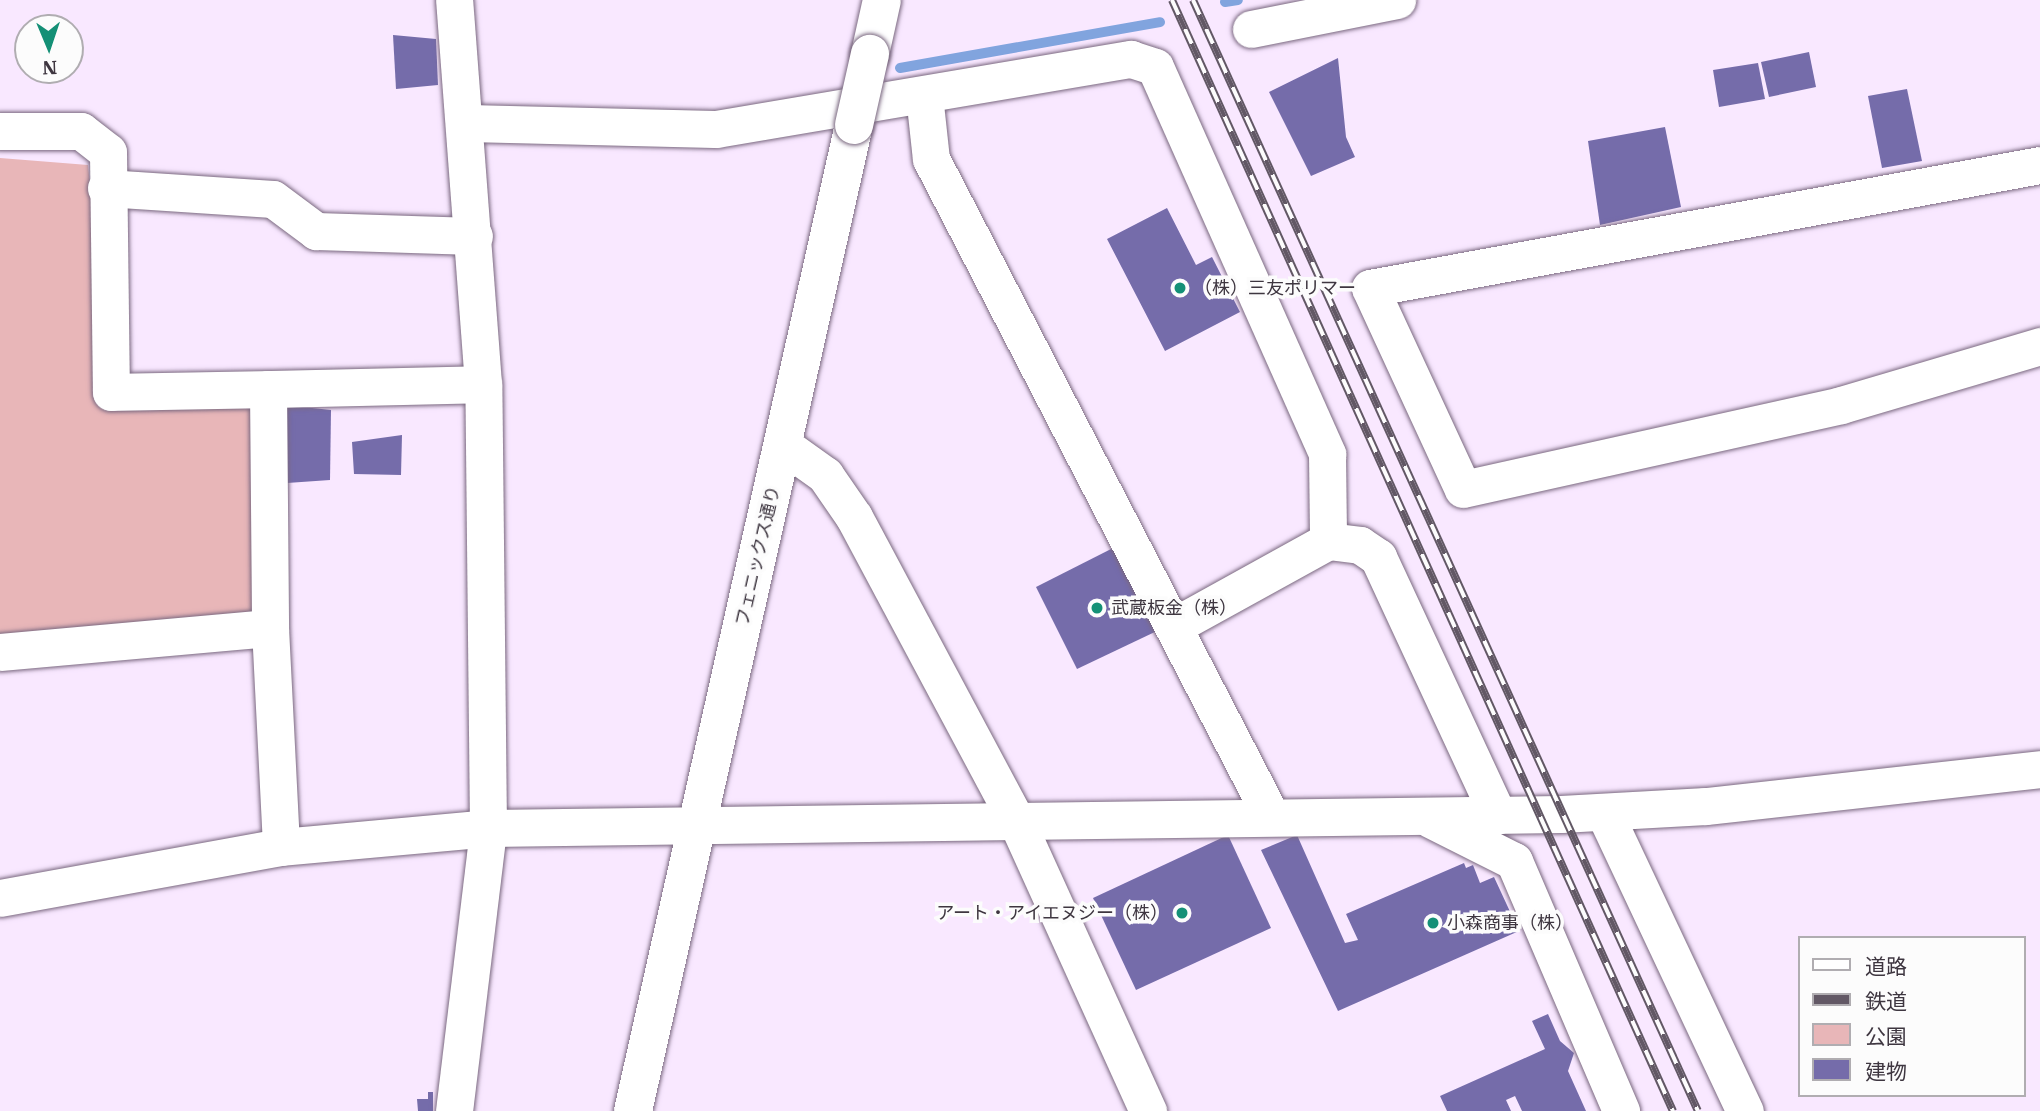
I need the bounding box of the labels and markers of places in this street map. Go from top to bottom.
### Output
place label: （株）三友ポリマー [1194,277,1356,299]
marker: （株）三友ポリマー [1172,280,1188,296]
place label: 武蔵板金（株） [1111,597,1237,619]
marker: 武蔵板金（株） [1089,600,1105,616]
place label: アート・アイエヌジー（株） [935,902,1168,924]
marker: アート・アイエヌジー（株） [1174,905,1190,921]
place label: 小森商事（株） [1447,912,1573,934]
marker: 小森商事（株） [1425,915,1441,931]

